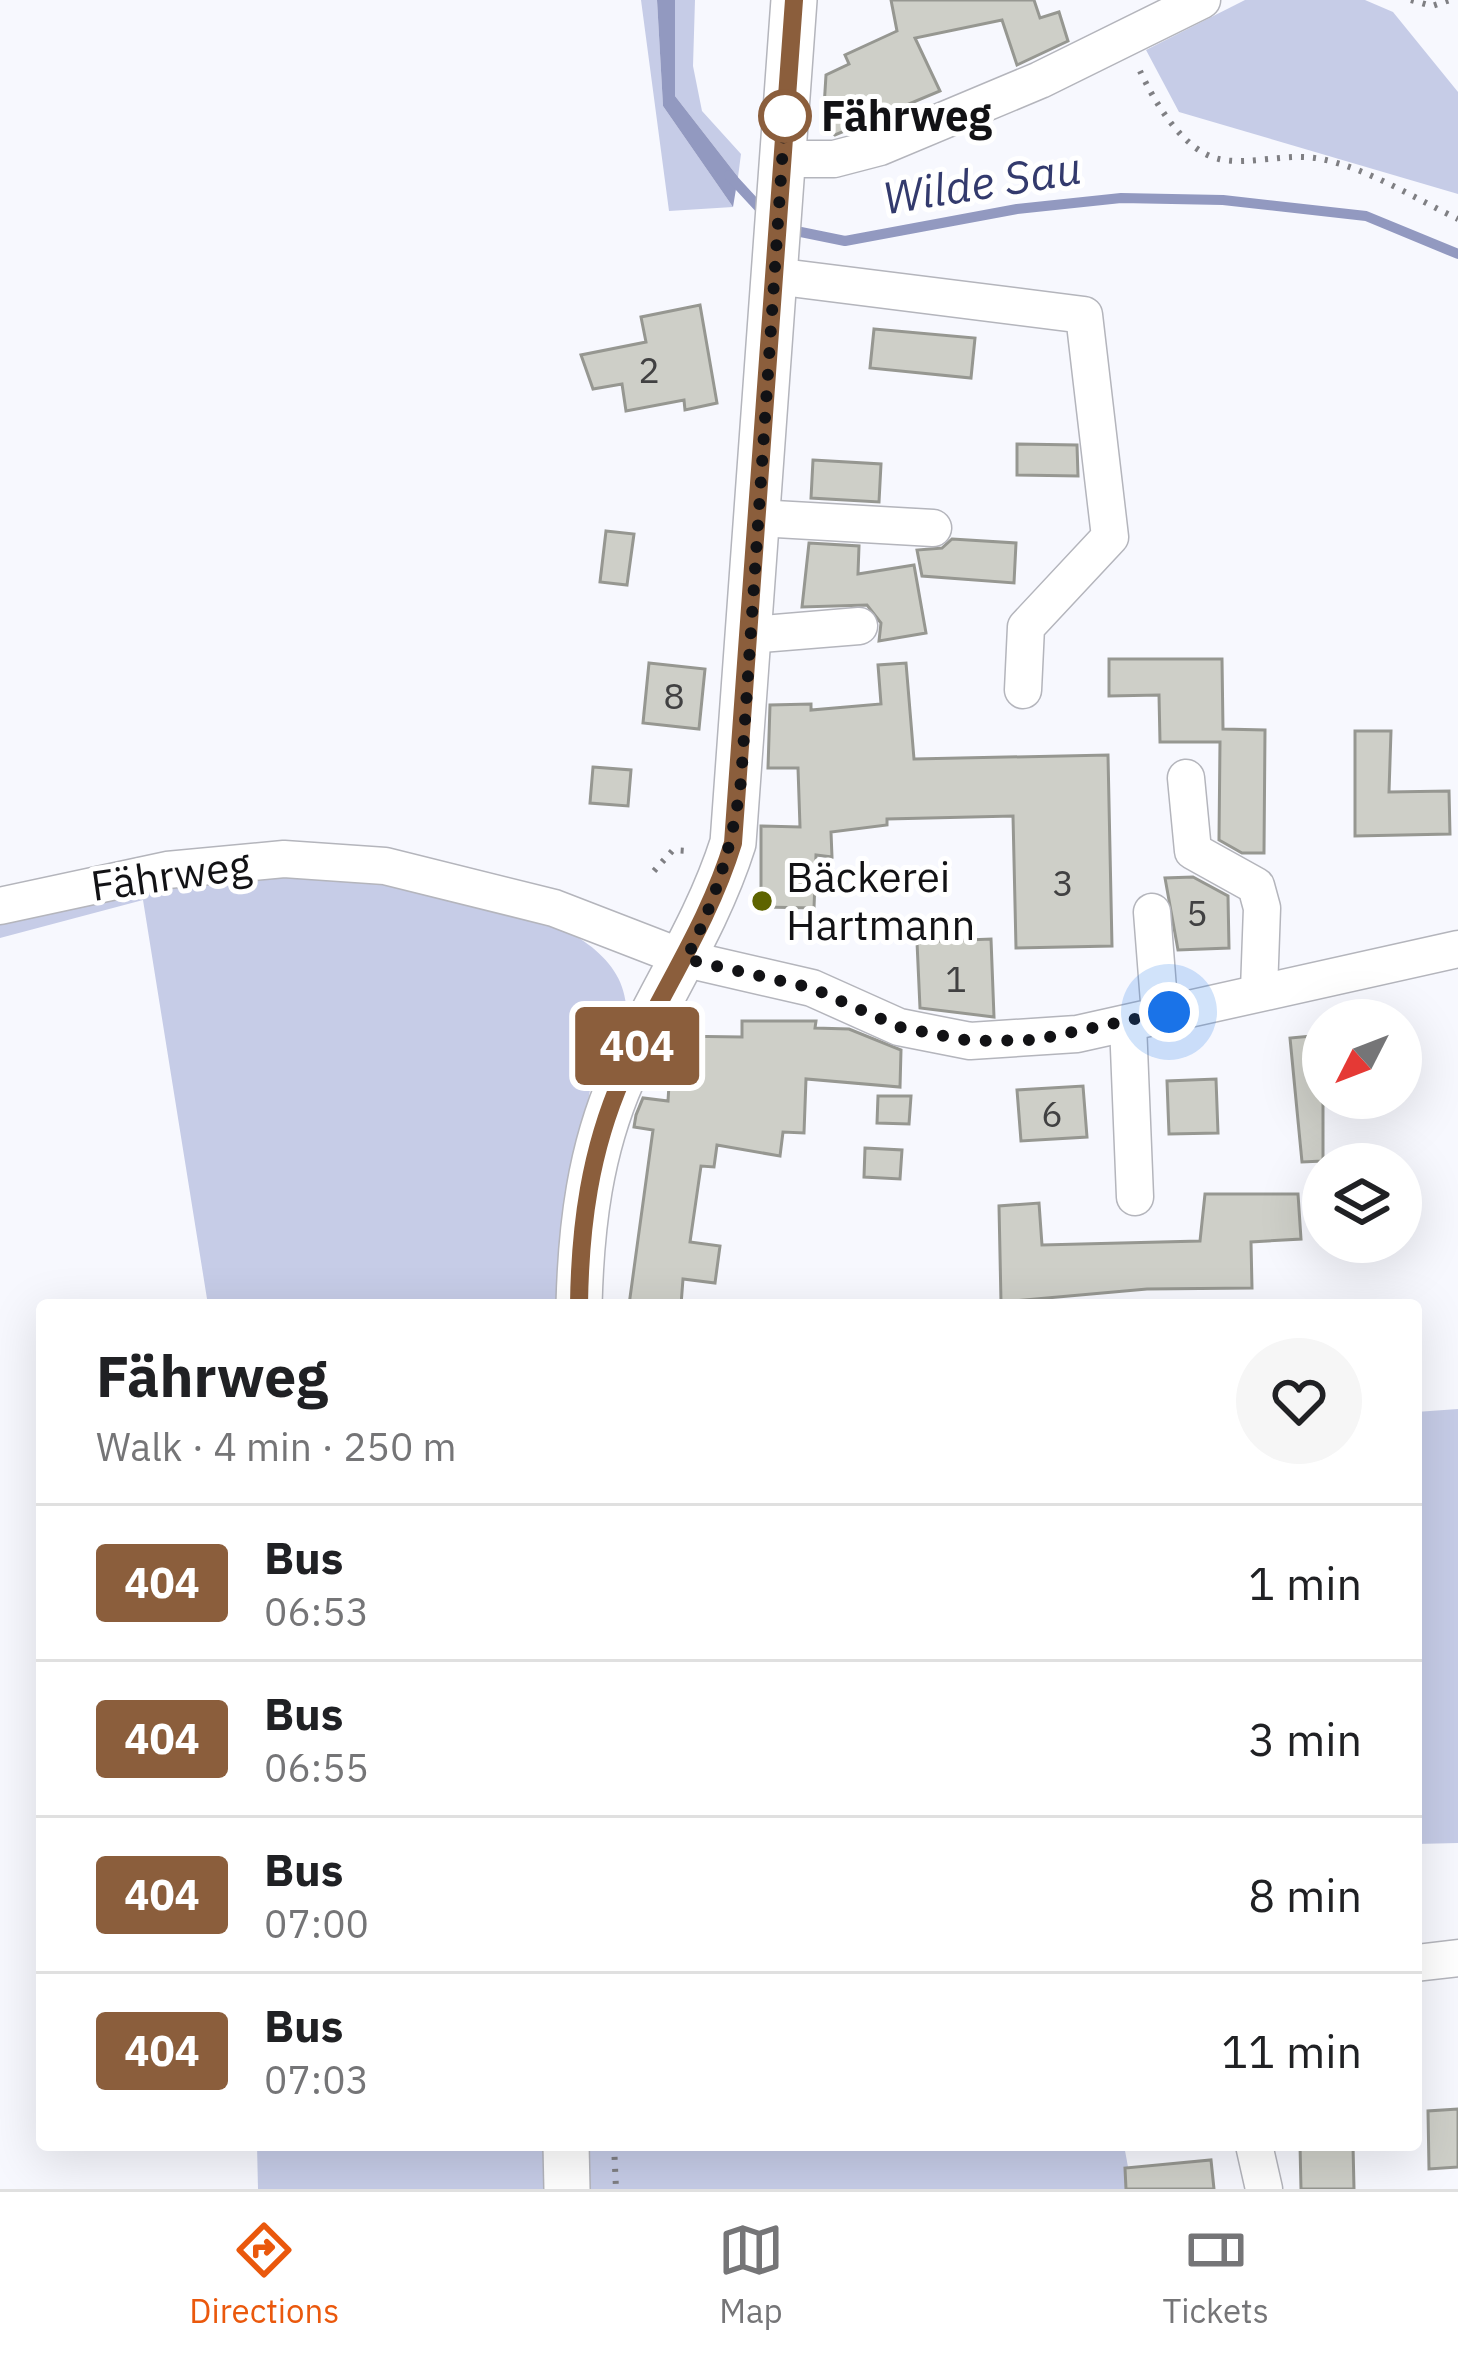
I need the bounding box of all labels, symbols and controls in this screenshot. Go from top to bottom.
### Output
place label: Fährweg [821,88,993,143]
marker: Fährweg [760,91,810,141]
water label: Wilde Sau [879,138,1085,226]
house number: 2 [638,346,660,393]
house number: 8 [663,672,685,719]
street label: Fährweg [87,836,254,913]
place label: Bäckerei Hartmann [786,849,975,952]
house number: 3 [1052,859,1074,906]
marker: Bäckerei Hartmann [749,888,775,914]
house number: 5 [1186,889,1208,936]
house number: 1 [945,955,967,1002]
your location [1139,982,1199,1042]
north arrow [1302,999,1422,1119]
map controls [1302,999,1422,1263]
line badge: 404 [568,1007,706,1085]
text: 404 [599,1018,675,1073]
house number: 6 [1041,1090,1063,1137]
button: layers [1302,1143,1422,1263]
button: heart [1236,1338,1362,1464]
text: Fährweg [96,1339,328,1413]
text: Walk · 4 min · 250 m [96,1421,457,1472]
text: Bus [264,1528,344,1586]
text: 1 min [1248,1554,1362,1612]
text: 404 [124,1555,200,1610]
text: 06:53 [264,1586,369,1637]
text: Bus [264,1684,344,1742]
text: 3 min [1248,1710,1362,1768]
text: 404 [124,1711,200,1766]
text: 06:55 [264,1742,369,1793]
text: Bus [264,1840,344,1898]
text: 8 min [1248,1866,1362,1924]
text: 404 [124,1867,200,1922]
text: 07:00 [264,1898,369,1949]
text: Bus [264,1996,344,2054]
text: 11 min [1221,2022,1362,2080]
text: 404 [124,2023,200,2078]
text: 07:03 [264,2054,369,2105]
tab: Directions [189,2217,339,2332]
tab: Map [718,2217,784,2332]
tab: Tickets [1162,2217,1269,2332]

